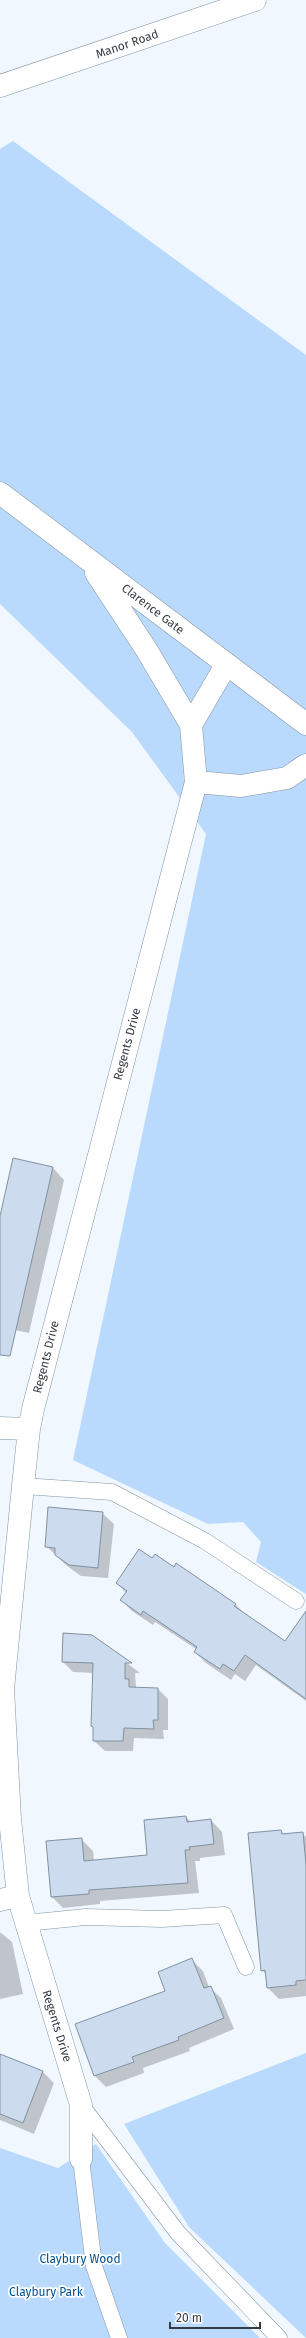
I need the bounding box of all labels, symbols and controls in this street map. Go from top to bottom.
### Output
street label: Manor Road [94,27,160,61]
street label: Clarence Gate [119,581,187,637]
street label: Regents Drive [111,1006,143,1082]
street label: Regents Drive [30,1319,62,1395]
street label: Regents Drive [39,1988,75,2064]
park label: Claybury Wood [39,2252,121,2266]
park label: Claybury Park [9,2285,84,2299]
scale bar [170,2304,260,2330]
text: 20 m [176,2311,202,2325]

